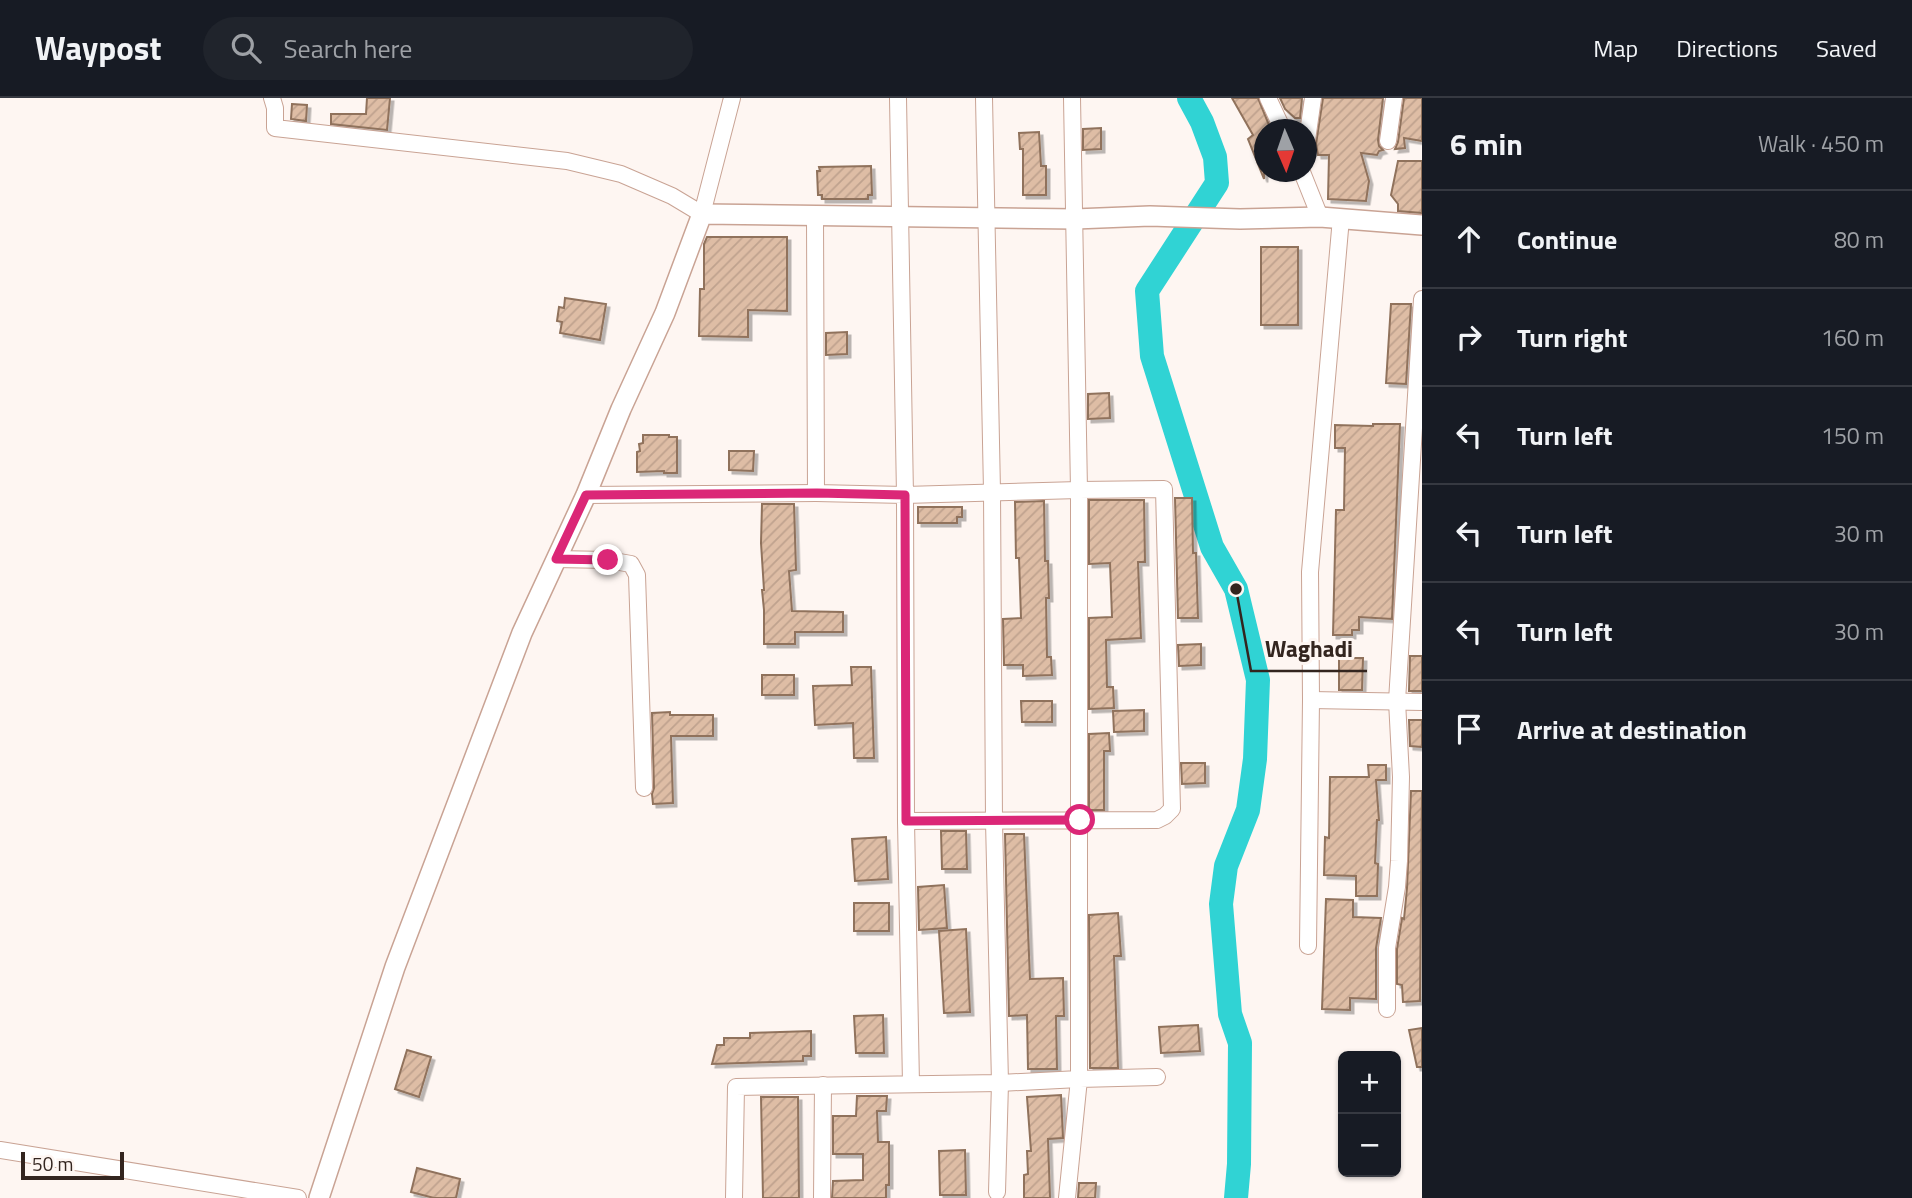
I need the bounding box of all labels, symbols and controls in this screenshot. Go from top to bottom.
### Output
search box [203,17,693,80]
text: Waypost [35,23,161,73]
icon: search [227,29,265,67]
text: Search here [283,29,412,68]
text: Map [1593,30,1638,66]
text: Directions [1676,30,1778,66]
text: Saved [1816,30,1877,66]
north arrow [1254,119,1317,182]
text: 6 min [1450,121,1523,167]
text: Walk · 450 m [1758,126,1884,161]
icon: ahead [1450,220,1488,258]
text: Continue [1517,220,1617,259]
text: 80 m [1834,222,1884,257]
icon: right [1450,318,1488,356]
text: Turn right [1517,318,1628,357]
text: 160 m [1821,320,1884,355]
icon: left [1450,416,1488,454]
text: Turn left [1517,416,1612,455]
text: 150 m [1821,418,1884,453]
icon: left [1450,514,1488,552]
text: Turn left [1517,514,1612,553]
text: 30 m [1834,516,1884,551]
route end [592,544,623,575]
icon: left [1450,612,1488,650]
text: Turn left [1517,612,1612,651]
text: 30 m [1834,614,1884,649]
callout: Waghadi [1251,627,1367,671]
text: Waghadi [1265,631,1353,666]
icon: arrive [1450,710,1488,748]
text: Arrive at destination [1517,710,1747,749]
route start [1064,804,1095,835]
map controls [1338,1051,1401,1177]
button: + [1338,1051,1401,1114]
button: − [1338,1114,1401,1177]
scale bar [21,1149,124,1181]
text: 50 m [32,1149,73,1178]

